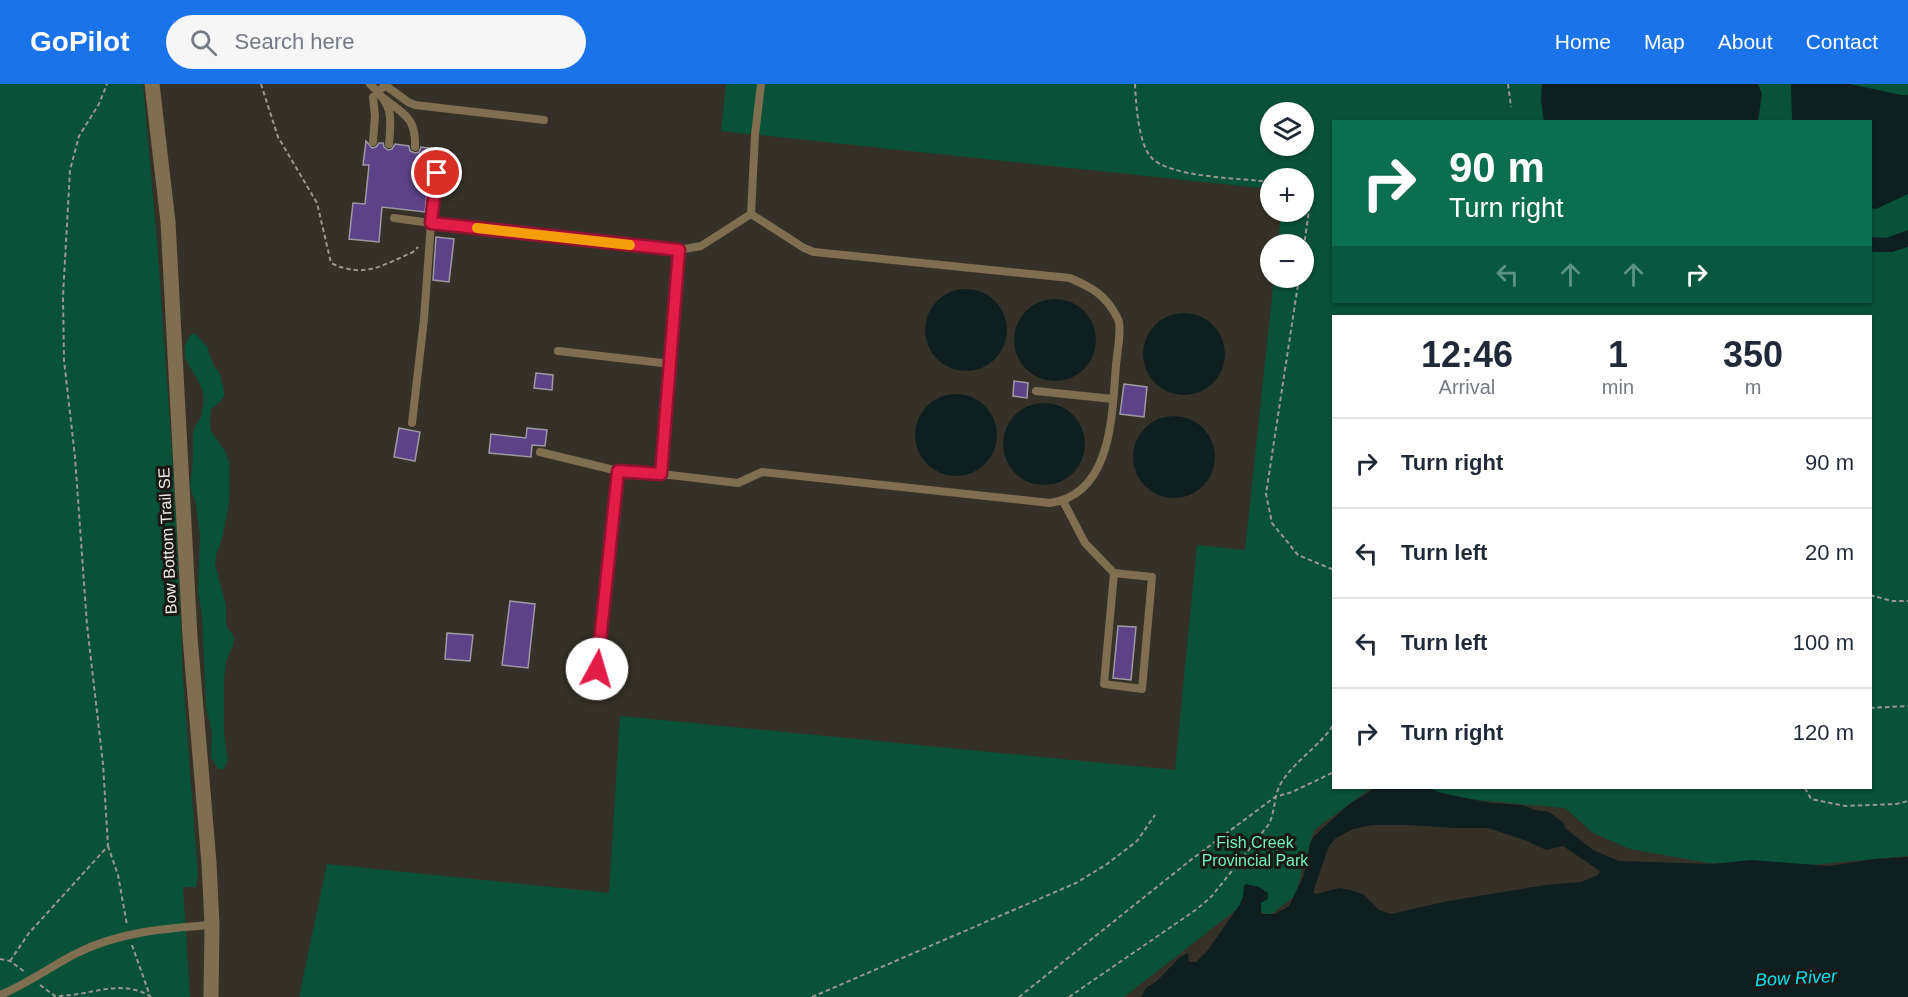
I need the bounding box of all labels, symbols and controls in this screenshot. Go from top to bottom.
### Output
search box [166,15,586,69]
text: GoPilot [30,26,130,57]
icon: search [187,26,220,59]
text: Search here [235,29,354,54]
text: Home [1555,30,1611,53]
text: Map [1644,30,1685,53]
text: About [1718,30,1773,53]
text: Contact [1806,30,1878,53]
map controls [1260,102,1314,288]
button: layers [1260,102,1314,156]
icon: right [1350,144,1428,222]
text: 90 m [1449,144,1545,191]
pin [411,147,462,198]
icon: arrive [420,156,453,189]
button: + [1260,168,1314,222]
text: Turn right [1449,193,1564,223]
button: − [1260,234,1314,288]
icon: left [1491,258,1524,291]
icon: ahead [1554,258,1587,291]
icon: ahead [1617,258,1650,291]
icon: right [1680,258,1713,291]
text: 12:46 [1421,334,1513,375]
text: 1 [1608,334,1628,375]
text: 350 [1723,334,1783,375]
text: Arrival [1439,376,1495,398]
text: min [1602,376,1634,398]
text: m [1745,376,1761,398]
icon: right [1350,447,1383,480]
text: Turn right [1401,450,1503,475]
text: 90 m [1805,450,1854,475]
street label: Bow Bottom Trail SE [155,467,180,615]
icon: left [1350,537,1383,570]
text: Turn left [1401,540,1487,565]
text: 20 m [1805,540,1854,565]
icon: left [1350,627,1383,660]
text: Turn left [1401,630,1487,655]
text: 100 m [1793,630,1854,655]
position arrow [565,637,629,701]
icon: right [1350,717,1383,750]
text: Turn right [1401,720,1503,745]
text: 120 m [1793,720,1854,745]
park label: Fish Creek Provincial Park [1202,834,1309,869]
water label: Bow River [1755,966,1838,990]

